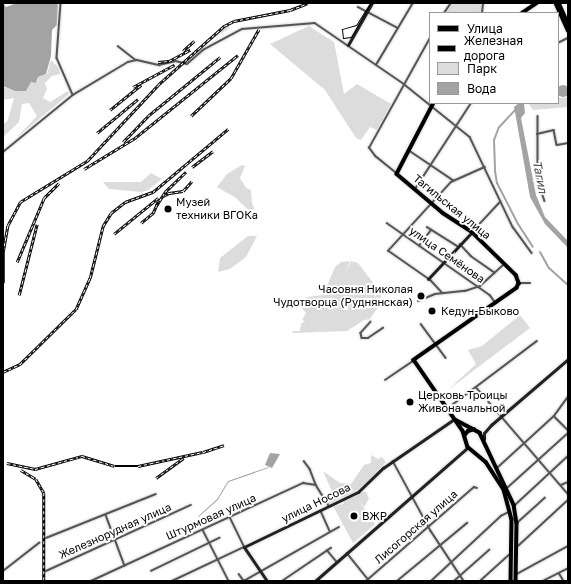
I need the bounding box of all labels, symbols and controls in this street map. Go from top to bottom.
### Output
legend [429,12,559,104]
text: Улица [467,21,503,36]
text: Железная дорога [464,33,523,63]
text: Парк [467,61,497,76]
text: Вода [467,81,496,96]
water label: Тагил [530,159,550,195]
street label: Тагильская улица [411,172,493,242]
place label: Музей техники ВГОКа [176,196,258,222]
marker: Музей техники ВГОКа [163,204,173,214]
street label: улица Семёнова [407,224,487,286]
place label: Часовня Николая Чудотворца (Руднянская) [273,283,413,309]
marker: Часовня Николая Чудотворца (Руднянская) [416,291,426,301]
place label: Кедун-Быково [441,304,519,318]
marker: Кедун-Быково [426,305,438,317]
place label: Церковь Троицы Живоначальной [418,389,508,415]
marker: Церковь Троицы Живоначальной [405,397,415,407]
street label: улица Носова [279,481,353,525]
street label: Лисогорская улица [372,488,460,566]
street label: Штурмовая улица [164,491,258,543]
street label: Железнорудная улица [57,500,173,562]
place label: ВЖР [362,509,387,523]
marker: ВЖР [349,511,359,521]

